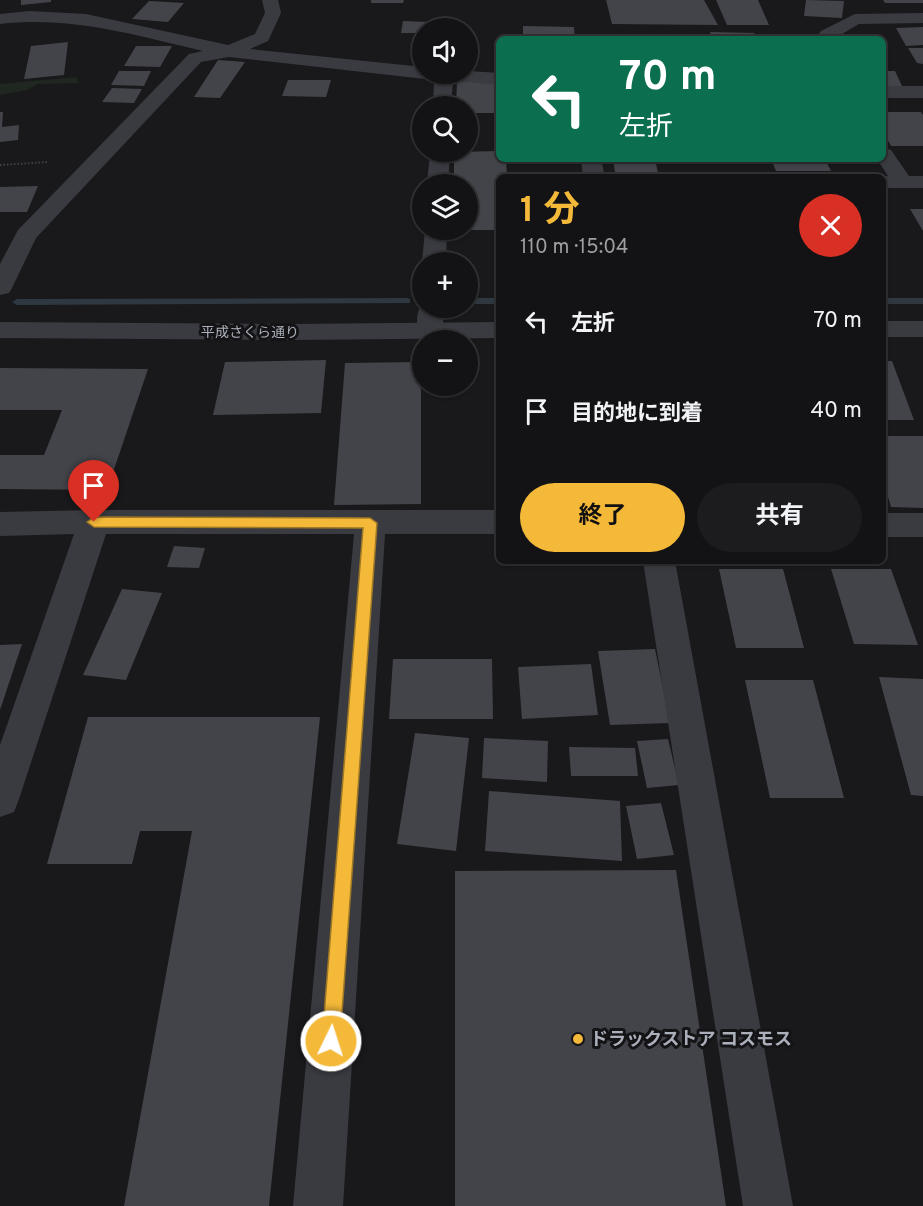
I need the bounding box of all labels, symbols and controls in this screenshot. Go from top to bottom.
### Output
map controls [412,18,478,396]
button: sound [412,18,478,84]
text: 70 m [619,52,717,105]
icon: left [520,60,598,138]
button: search [412,96,478,162]
text: 左折 [619,111,673,145]
button: layers [412,174,478,240]
text: 1 分 [520,189,579,235]
button: close [799,194,862,257]
text: 110 m · 15:04 [520,235,628,261]
button: + [412,252,478,318]
icon: left [520,305,553,338]
text: 70 m [813,308,862,335]
text: 左折 [571,311,615,338]
street label: 平成さくら通り [201,325,299,342]
button: − [412,330,478,396]
icon: arrive [520,395,553,428]
text: 40 m [810,398,862,425]
text: 目的地に到着 [571,401,703,428]
pin [68,460,119,522]
icon: arrive [77,469,110,502]
button: 終了 [520,483,685,552]
button: 共有 [697,483,862,552]
position arrow [299,1009,363,1073]
place label: ドラックストア コスモス [590,1029,792,1052]
marker: ドラックストア コスモス [571,1032,585,1046]

